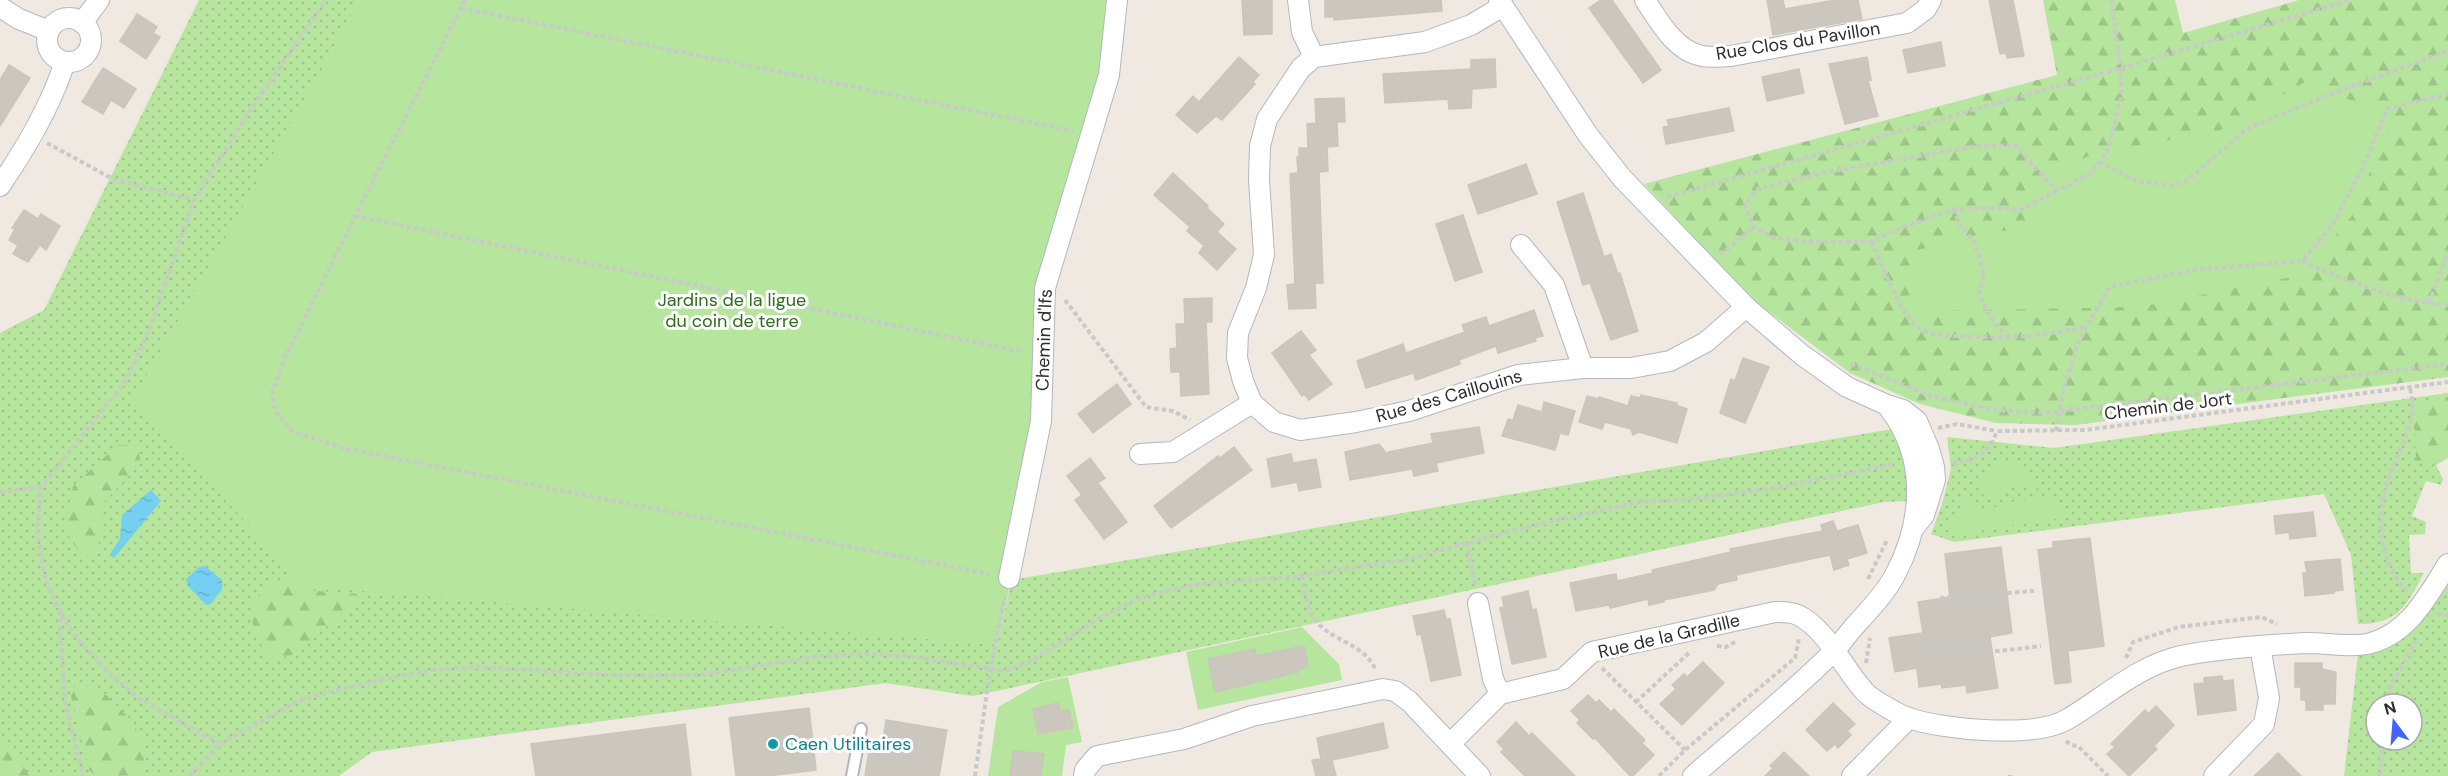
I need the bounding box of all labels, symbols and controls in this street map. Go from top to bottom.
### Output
street label: Rue Clos du Pavillon [1714,16,1882,66]
park label: Jardins de la ligue du coin de terre [658,288,806,333]
street label: Chemin d'Ifs [1030,289,1058,391]
street label: Rue des Caillouins [1373,364,1525,428]
street label: Chemin de Jort [2103,386,2233,426]
street label: Rue de la Gradille [1596,608,1742,664]
north arrow [2364,692,2424,752]
text: N [2381,696,2399,720]
place label: Caen Utilitaires [785,732,911,756]
marker: Caen Utilitaires [766,737,780,751]

